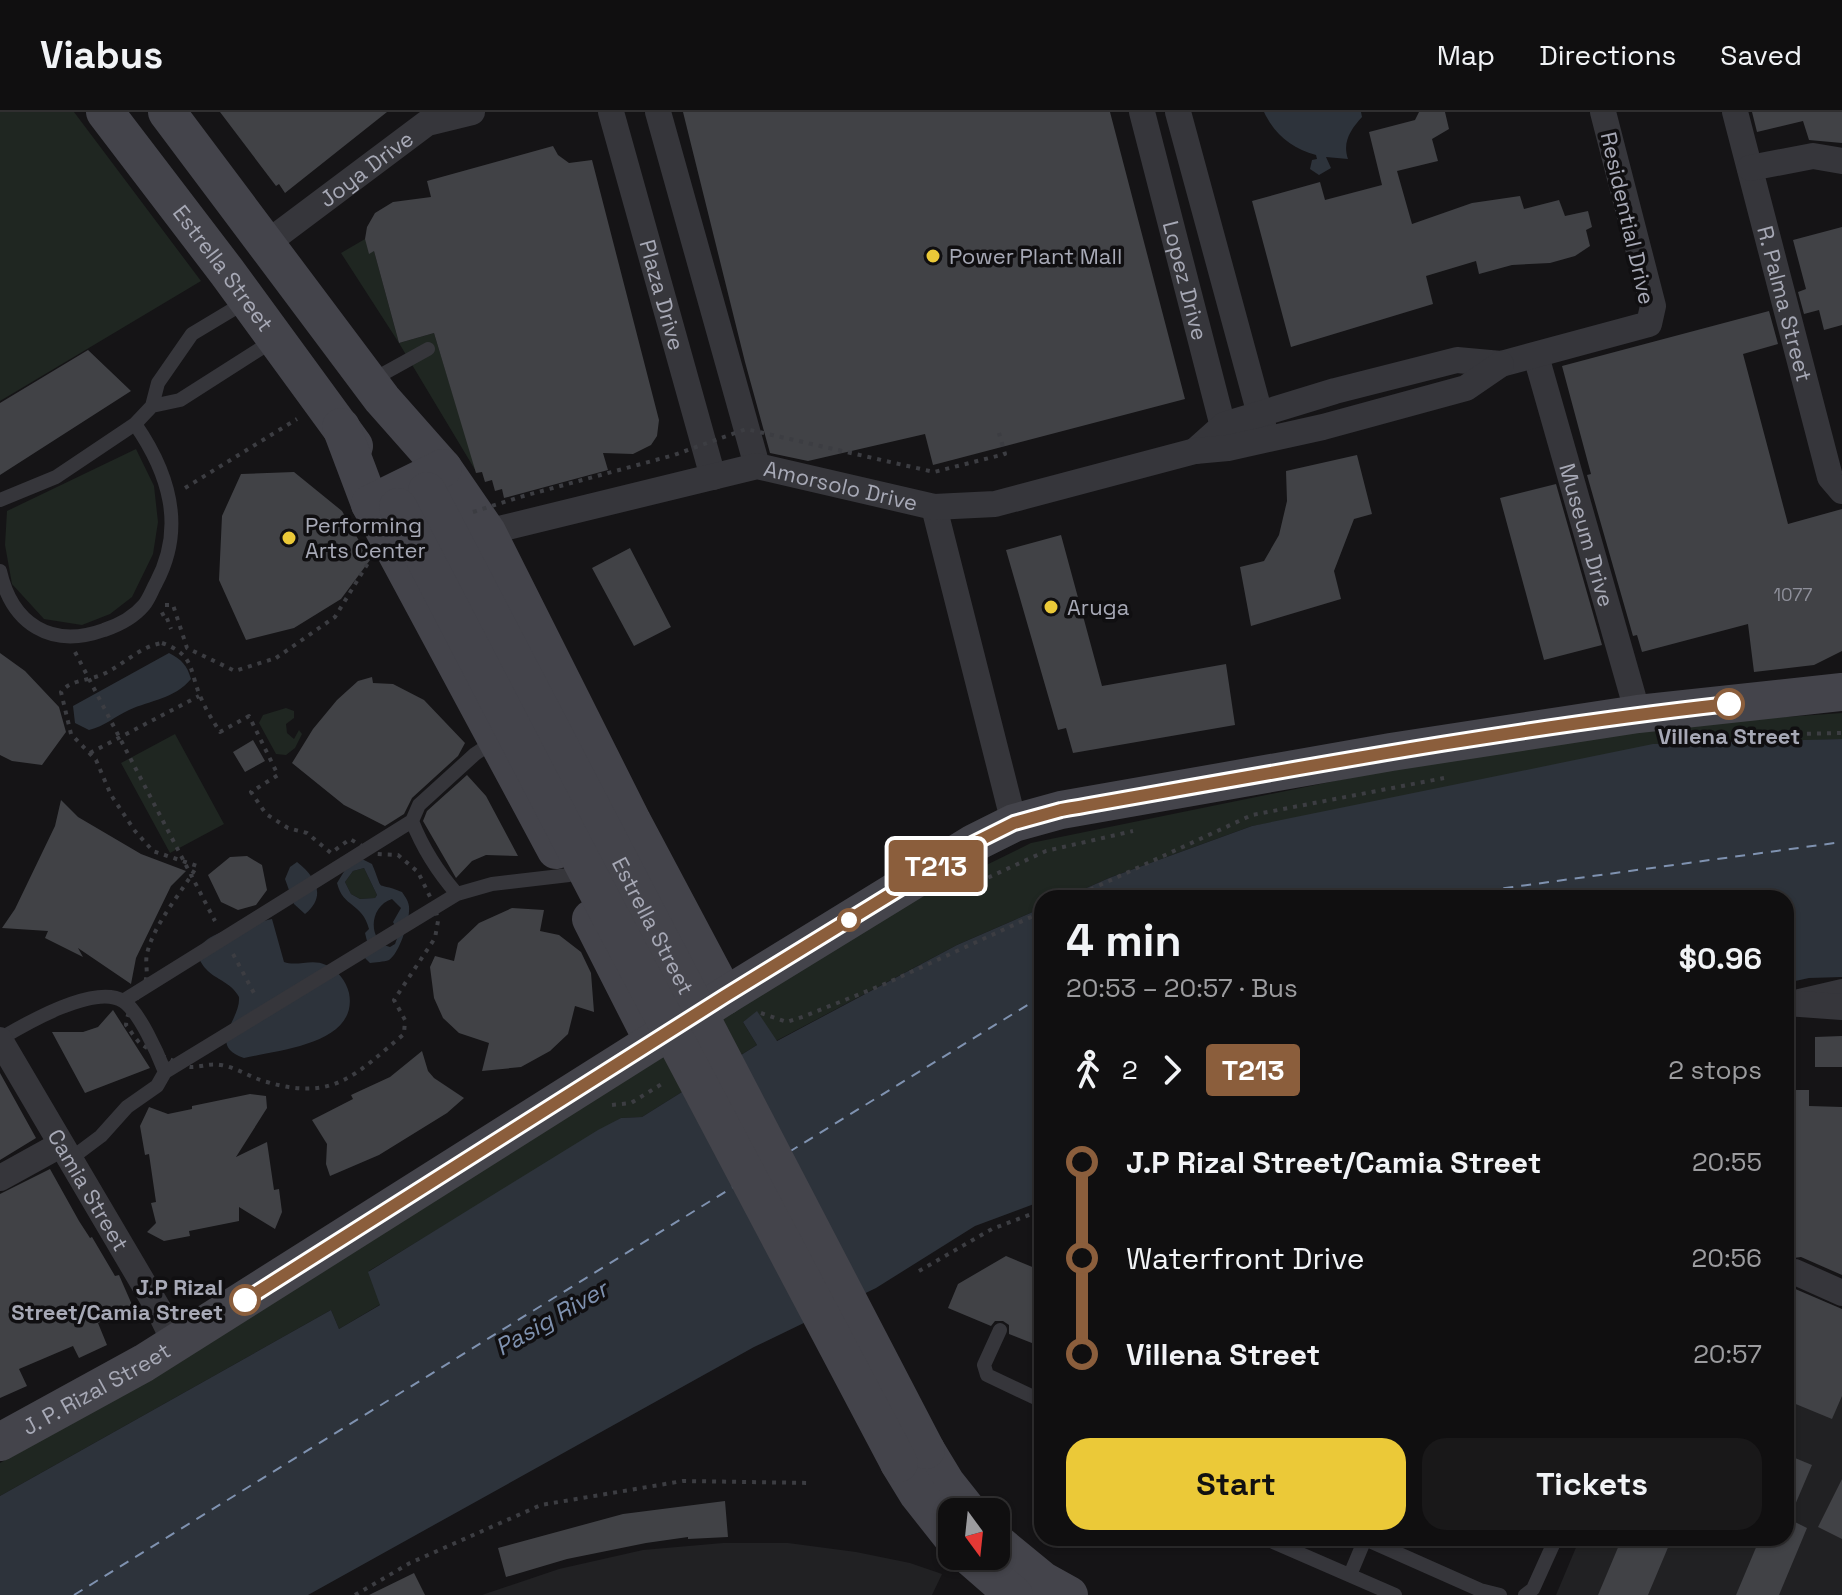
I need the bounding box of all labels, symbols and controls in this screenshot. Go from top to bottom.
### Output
text: Viabus [40,31,163,79]
text: Map [1437,37,1495,73]
text: Directions [1539,37,1676,73]
text: Saved [1720,37,1802,73]
street label: Joya Drive [314,124,419,213]
street label: Residential Drive [1595,129,1661,307]
street label: Estrella Street [167,199,280,337]
street label: Lopez Drive [1157,218,1214,343]
street label: R. Palma Street [1751,223,1819,385]
street label: Plaza Drive [633,236,691,354]
place label: Power Plant Mall [949,242,1122,270]
marker: Power Plant Mall [924,247,942,265]
street label: Amorsolo Drive [761,454,921,517]
street label: Museum Drive [1553,460,1621,610]
place label: Performing Arts Center [305,511,426,564]
marker: Performing Arts Center [280,529,298,547]
house number: 1077 [1773,583,1813,606]
place label: Aruga [1067,593,1130,621]
marker: Aruga [1042,598,1060,616]
marker: Villena Street [1714,689,1744,719]
place label: Villena Street [1658,722,1800,750]
line badge: T213 [880,840,992,892]
text: T213 [905,848,967,884]
street label: Estrella Street [606,852,700,999]
unlabelled marker [838,909,860,931]
text: 4 min [1066,913,1182,969]
text: $0.96 [1679,939,1762,978]
text: 20:53 – 20:57 · Bus [1066,971,1298,1005]
icon: walk [1066,1048,1110,1092]
icon: forward [1150,1048,1194,1092]
text: T213 [1222,1052,1284,1088]
text: 2 [1122,1053,1138,1087]
text: 2 stops [1668,1053,1762,1087]
street label: Camia Street [42,1124,135,1256]
text: J.P Rizal Street/Camia Street [1126,1143,1541,1182]
text: 20:55 [1692,1145,1762,1179]
text: Waterfront Drive [1126,1239,1365,1278]
text: 20:56 [1692,1241,1762,1275]
water label: Pasig River [489,1272,615,1363]
place label: J.P Rizal Street/Camia Street [11,1273,223,1326]
marker: J.P Rizal Street/Camia Street [230,1285,260,1315]
text: Villena Street [1126,1335,1320,1374]
street label: J. P. Rizal Street [17,1336,176,1441]
text: 20:57 [1693,1337,1762,1371]
button: Start [1066,1438,1406,1530]
button: Tickets [1422,1438,1762,1530]
north arrow [938,1498,1010,1570]
map controls [938,1498,1010,1570]

